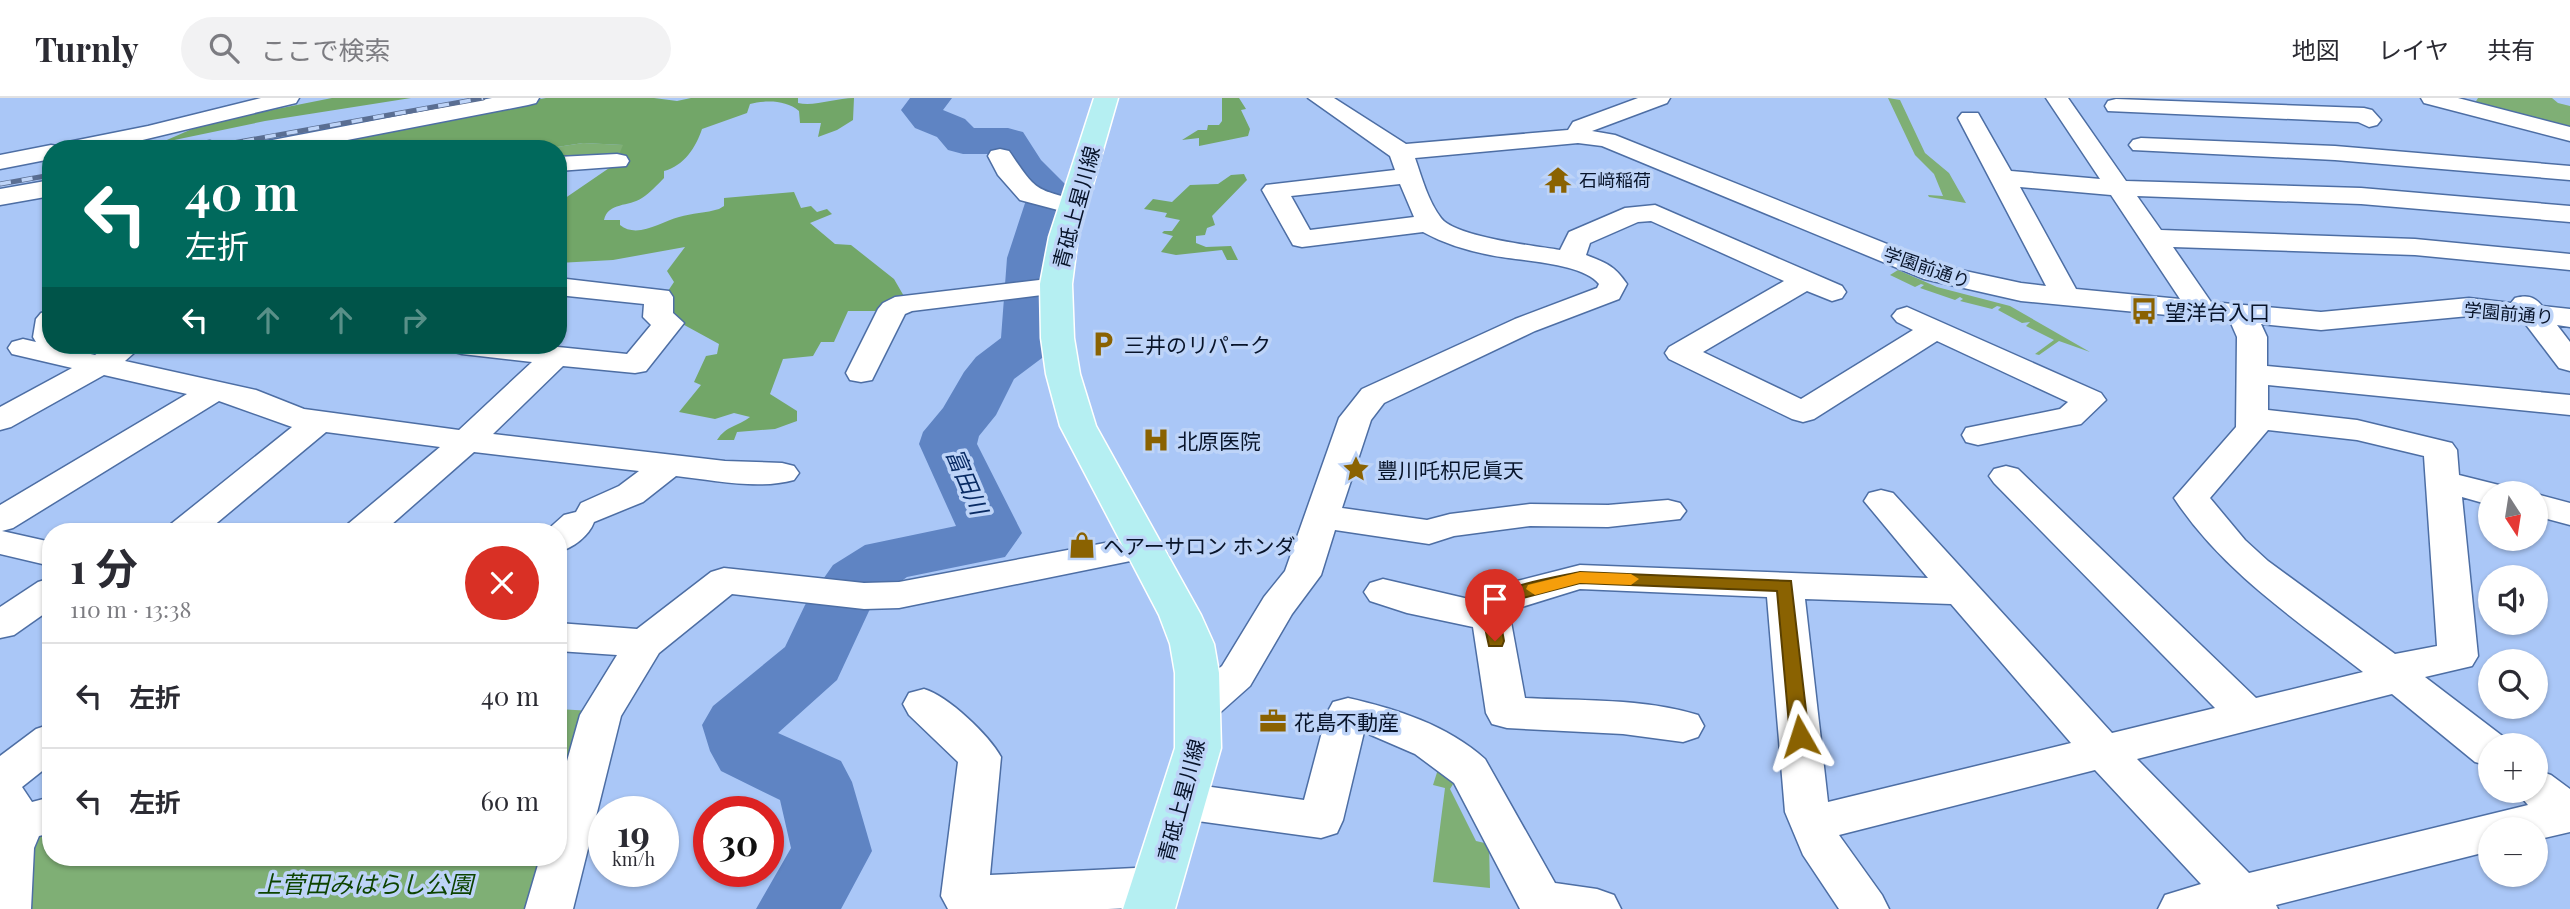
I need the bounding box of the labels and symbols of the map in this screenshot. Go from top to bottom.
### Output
street label: 青砥上星川線 [1045,143,1105,271]
temple icon: 石﨑稲荷 [1543,165,1573,195]
place label: 石﨑稲荷 [1579,168,1651,192]
street label: 学園前通り [1881,241,1973,293]
bus stop icon: 望洋台入口 [2129,296,2159,326]
place label: 望洋台入口 [2165,297,2270,325]
street label: 学園前通り [2463,297,2555,329]
parking icon: 三井のリパーク [1088,329,1118,359]
place label: 三井のリパーク [1124,330,1271,358]
hospital icon: 北原医院 [1141,425,1171,455]
place label: 北原医院 [1177,426,1261,454]
water label: 富田川 [940,443,997,522]
place icon: 豐川吒枳尼眞天 [1341,454,1371,484]
place label: 豐川吒枳尼眞天 [1377,455,1524,483]
north arrow [2478,481,2548,551]
shop icon: ヘアーサロン ホンダ [1067,530,1097,560]
place label: ヘアーサロン ホンダ [1103,531,1296,559]
pin [1465,569,1525,641]
position arrow [1763,699,1837,773]
office icon: 花島不動産 [1258,706,1288,736]
place label: 花島不動産 [1294,707,1399,735]
street label: 青砥上星川線 [1150,736,1210,864]
speed limit sign: 30 [693,796,784,887]
park label: 上菅田みはらし公園 [257,867,476,899]

